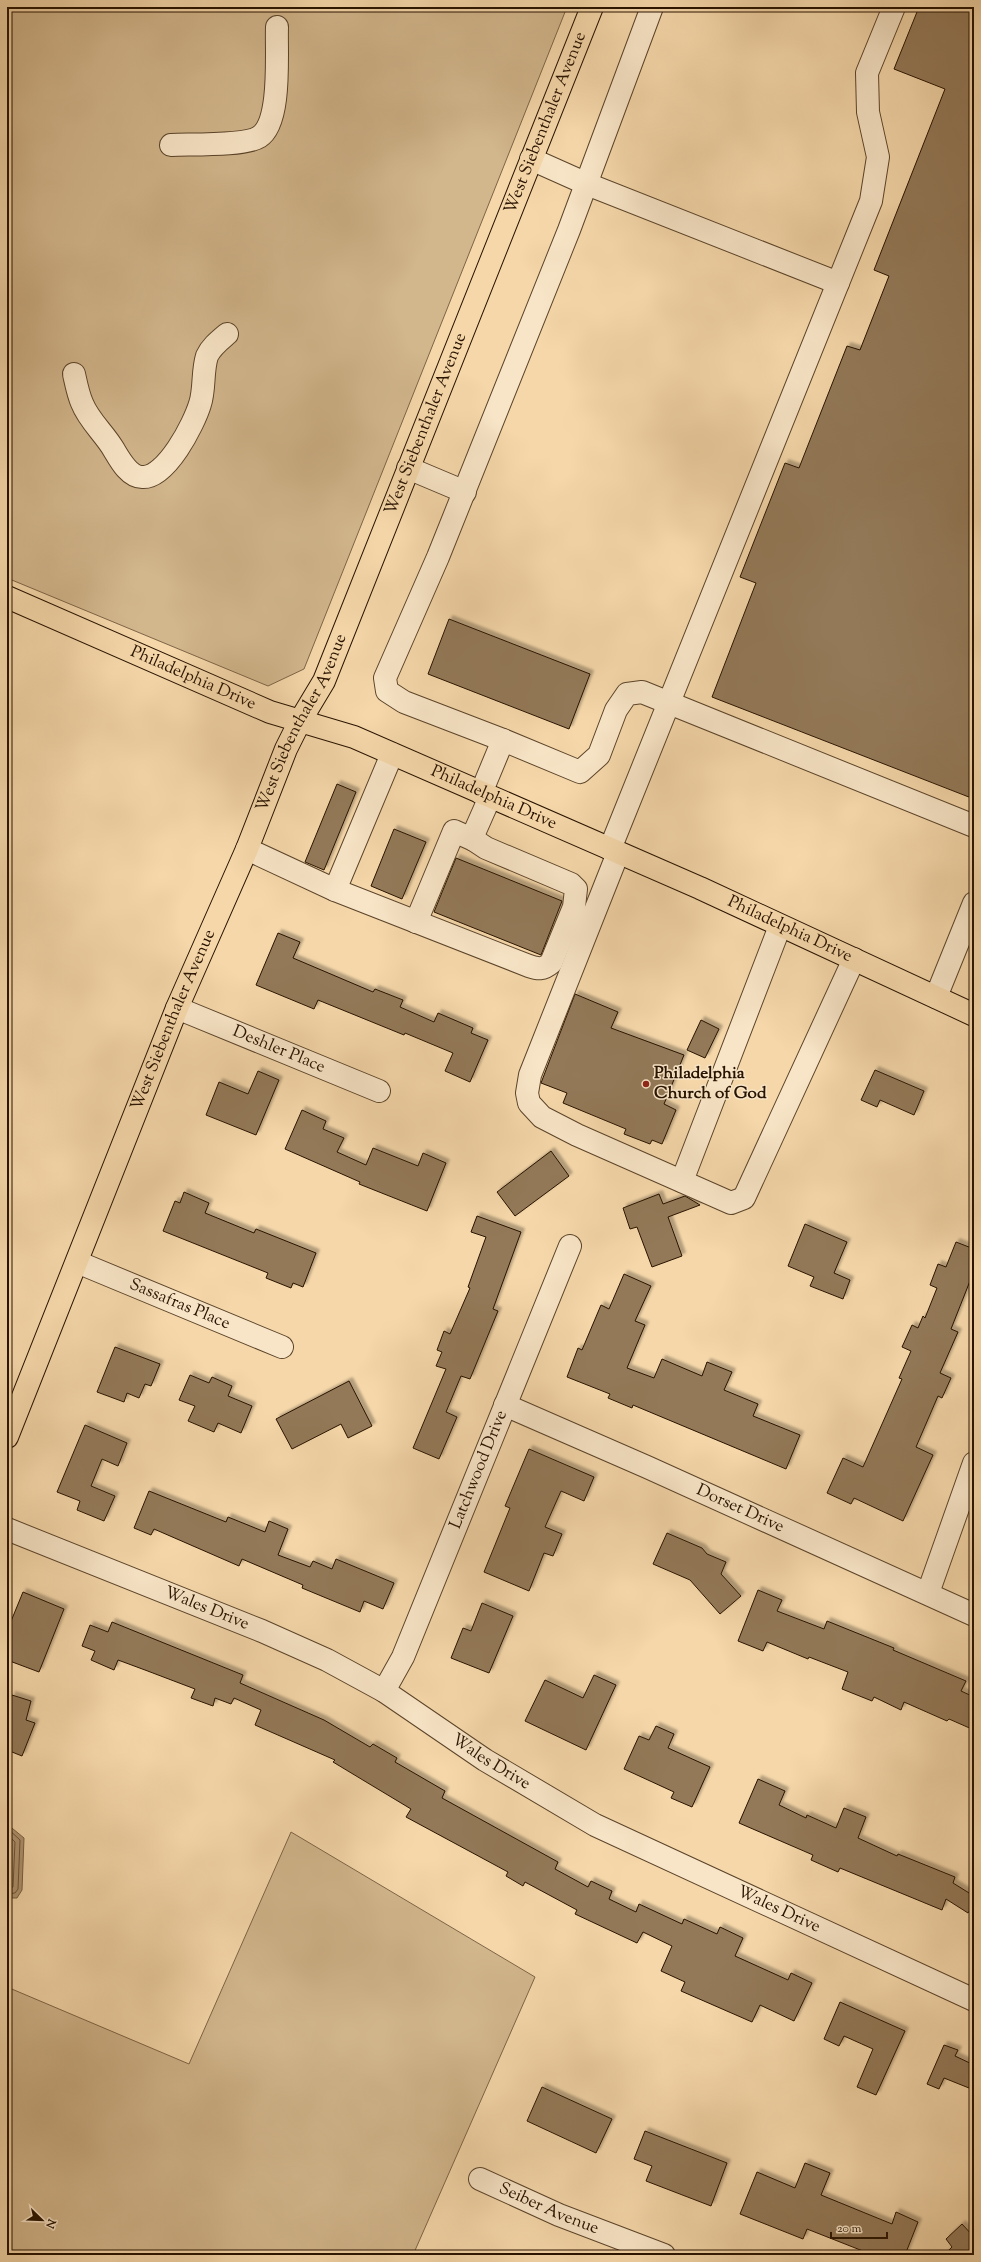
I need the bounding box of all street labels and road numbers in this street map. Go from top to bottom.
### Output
street label: West Siebenthaler Avenue [499,28,593,218]
street label: West Siebenthaler Avenue [379,329,473,519]
street label: West Siebenthaler Avenue [251,630,354,815]
street label: Philadelphia Drive [126,640,260,716]
street label: Philadelphia Drive [427,760,560,836]
street label: Philadelphia Drive [723,890,856,969]
street label: West Siebenthaler Avenue [125,926,222,1114]
street label: Deshler Place [229,1020,329,1080]
street label: Sassafras Place [125,1273,234,1336]
street label: Latchwood Drive [444,1407,514,1533]
street label: Dorset Drive [692,1479,788,1539]
street label: Wales Drive [161,1581,253,1637]
street label: Wales Drive [446,1728,535,1796]
street label: Wales Drive [733,1880,824,1939]
street label: Seiber Avenue [495,2177,602,2241]

